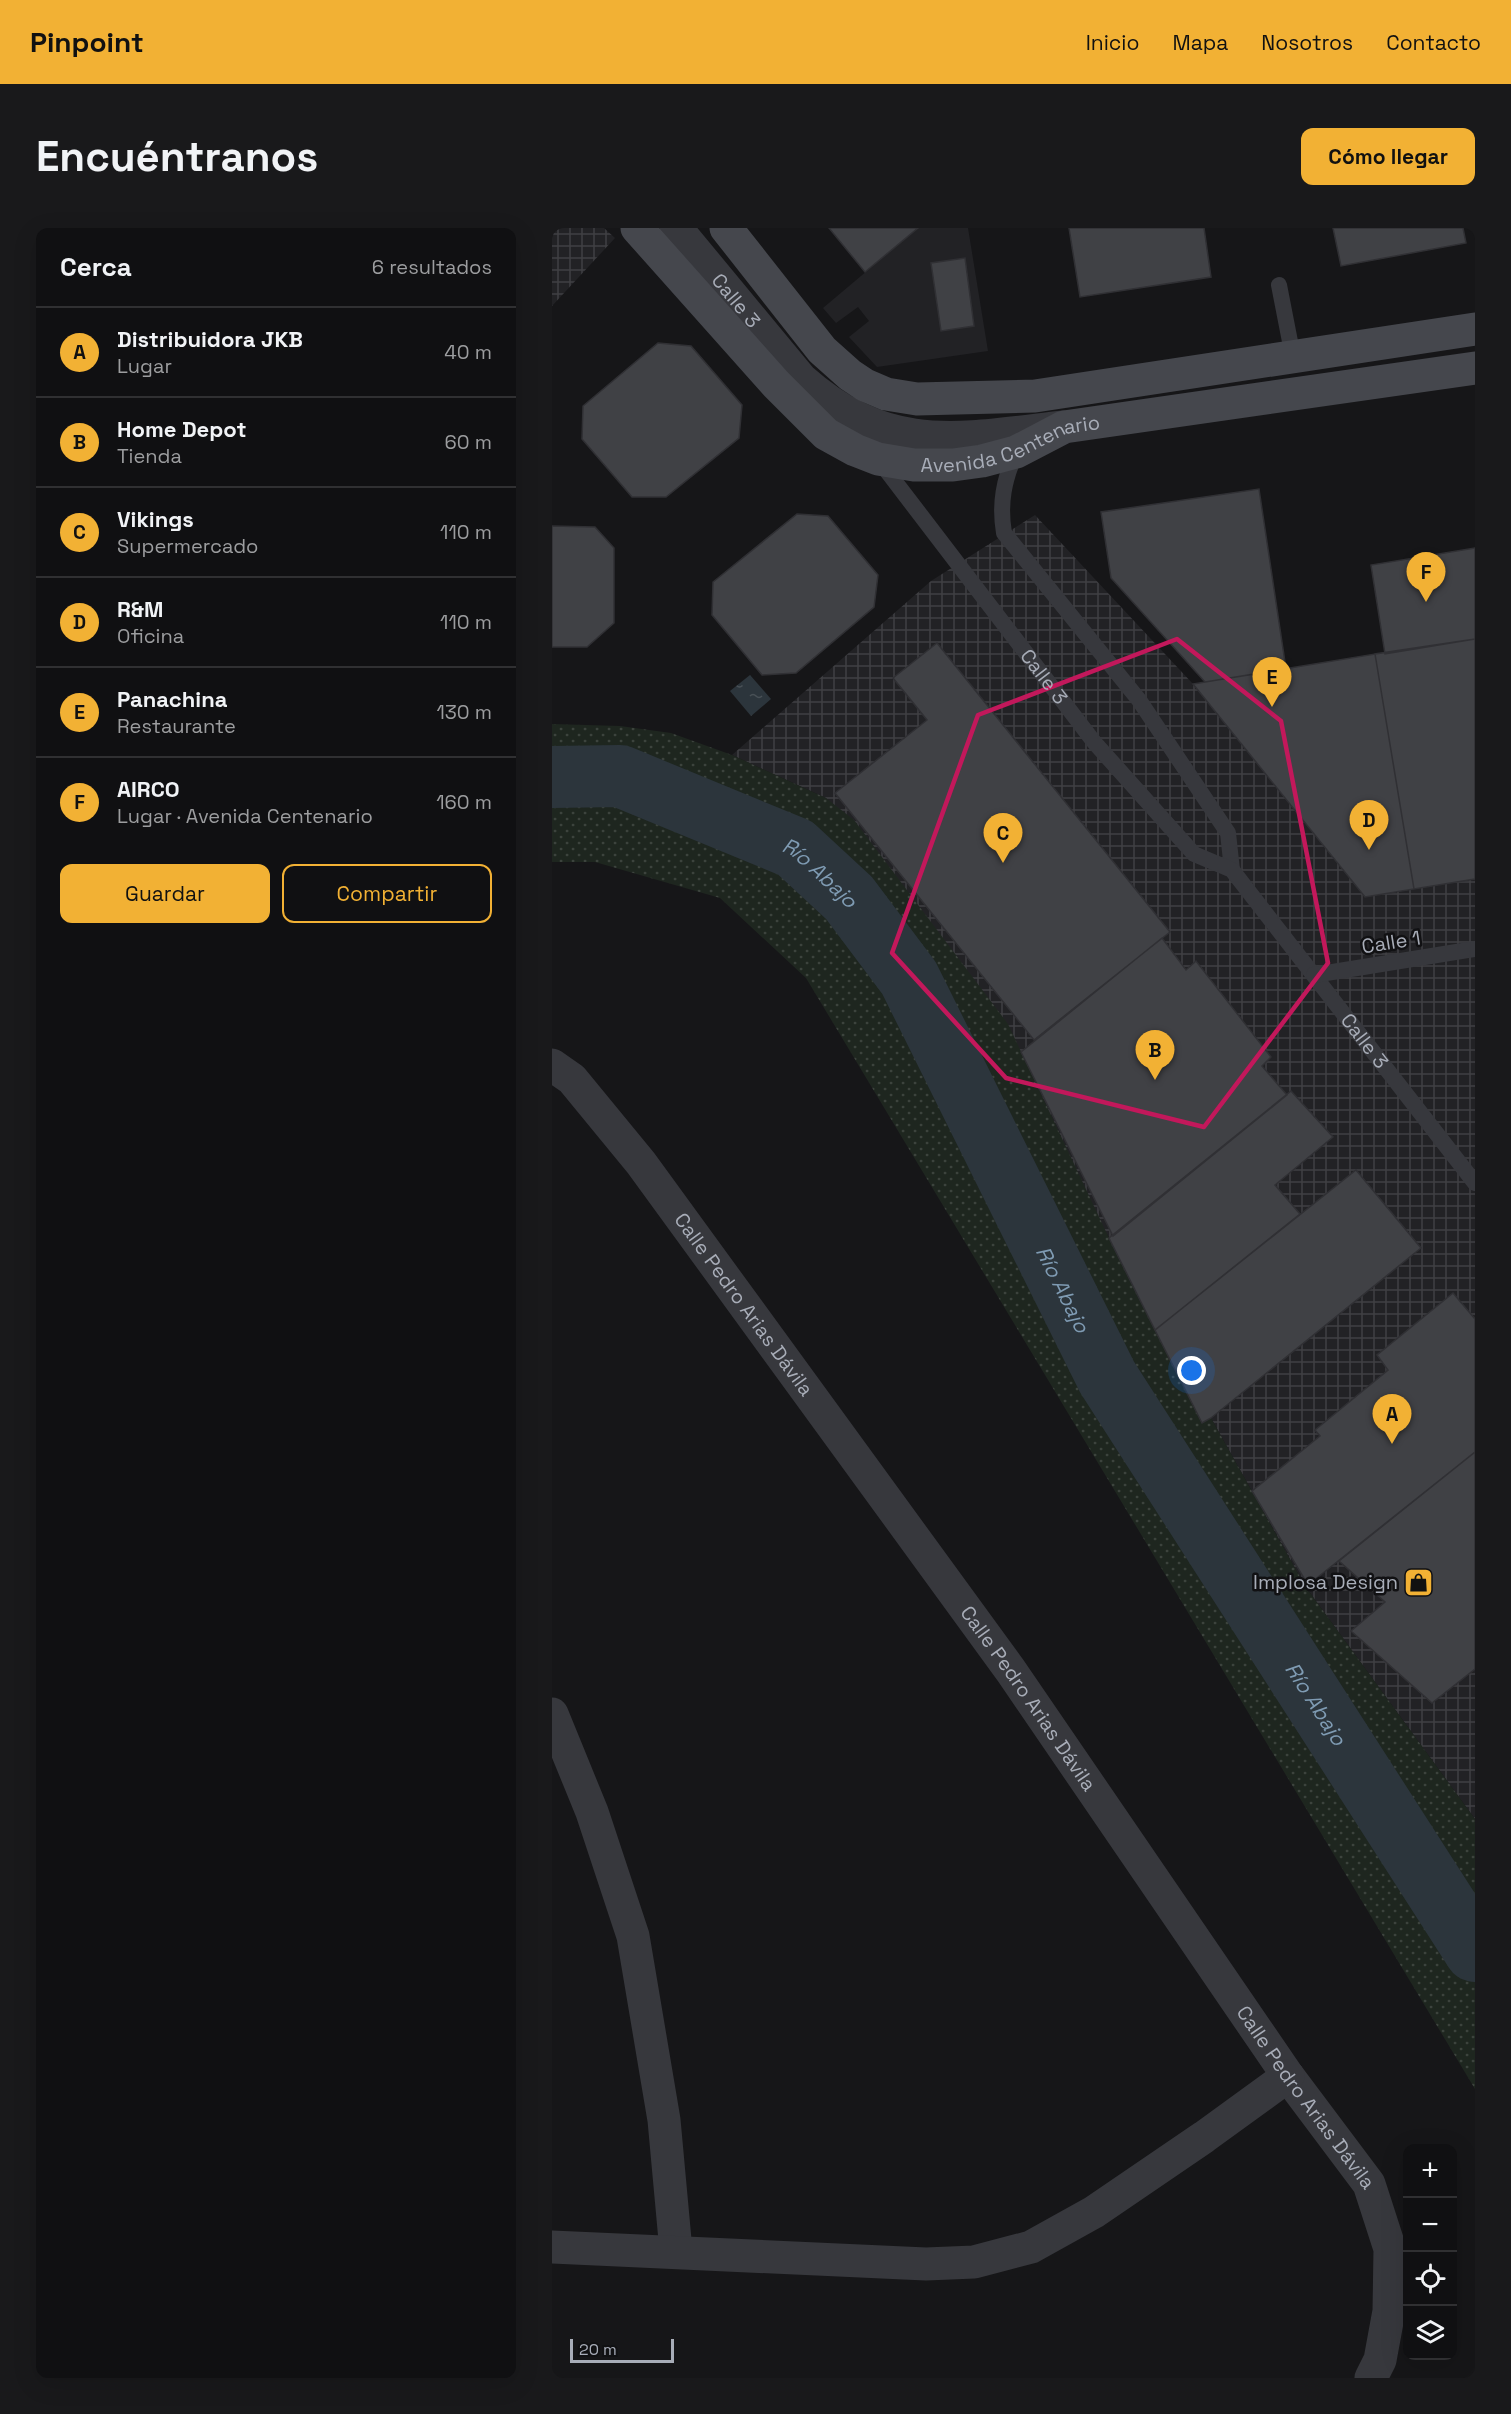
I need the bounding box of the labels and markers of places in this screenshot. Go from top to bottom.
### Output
pin: F [1406,552,1446,602]
pin: E [1252,658,1292,707]
pin: D [1350,800,1388,850]
pin: C [984,814,1022,863]
pin: B [1136,1030,1174,1080]
pin: A [1372,1394,1412,1444]
shop icon: Implosa Design [1403,1566,1435,1598]
place label: Implosa Design [1253,1569,1398,1595]

